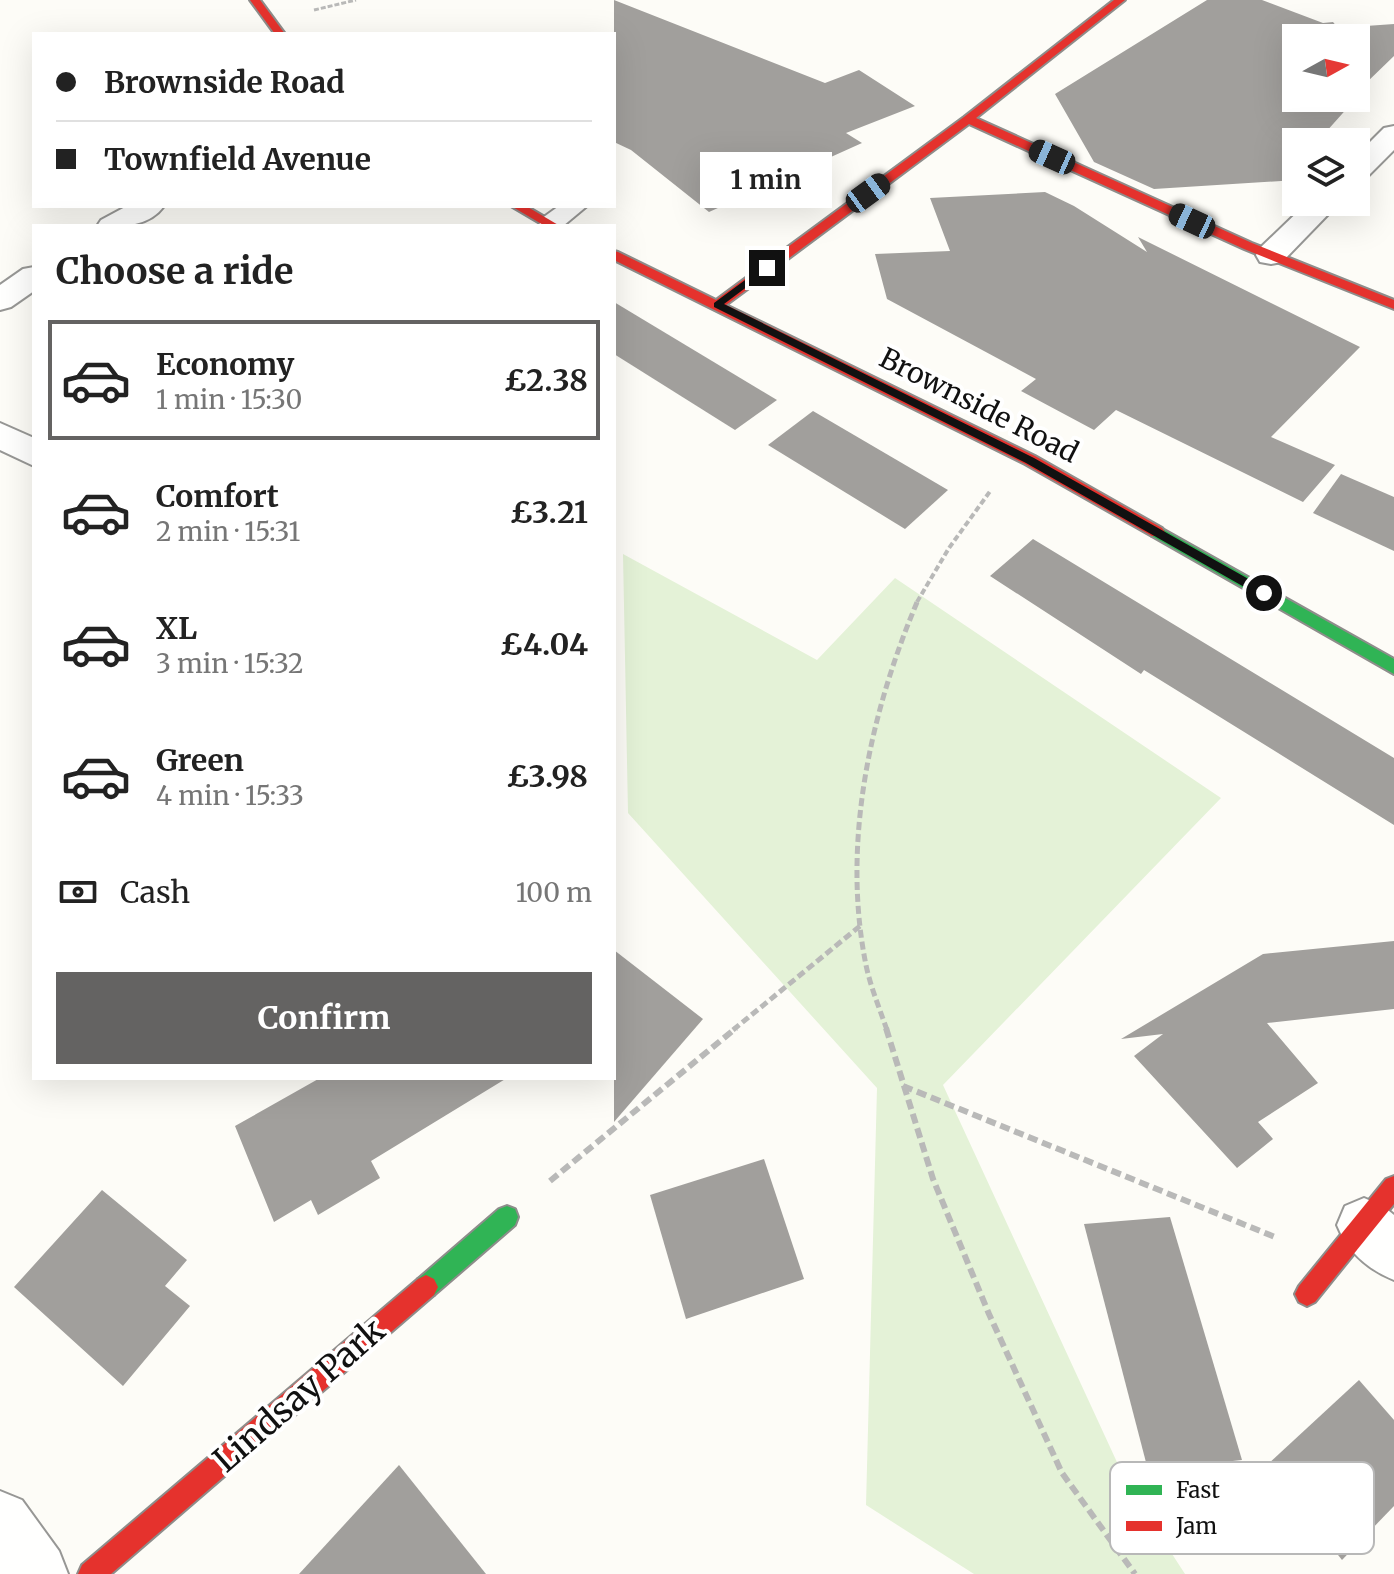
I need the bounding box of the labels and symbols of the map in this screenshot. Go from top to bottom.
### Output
north arrow [1282,24,1370,112]
car [1025,136,1079,178]
callout: 1 min [701,152,833,208]
car [842,169,894,217]
car [1165,200,1219,242]
route end [749,250,785,286]
street label: Brownside Road [874,339,1085,471]
route start [1246,575,1282,611]
street label: Lindsay Park [205,1309,394,1481]
legend [1110,1462,1374,1554]
text: Fast [1176,1476,1220,1504]
text: Jam [1175,1512,1217,1540]

